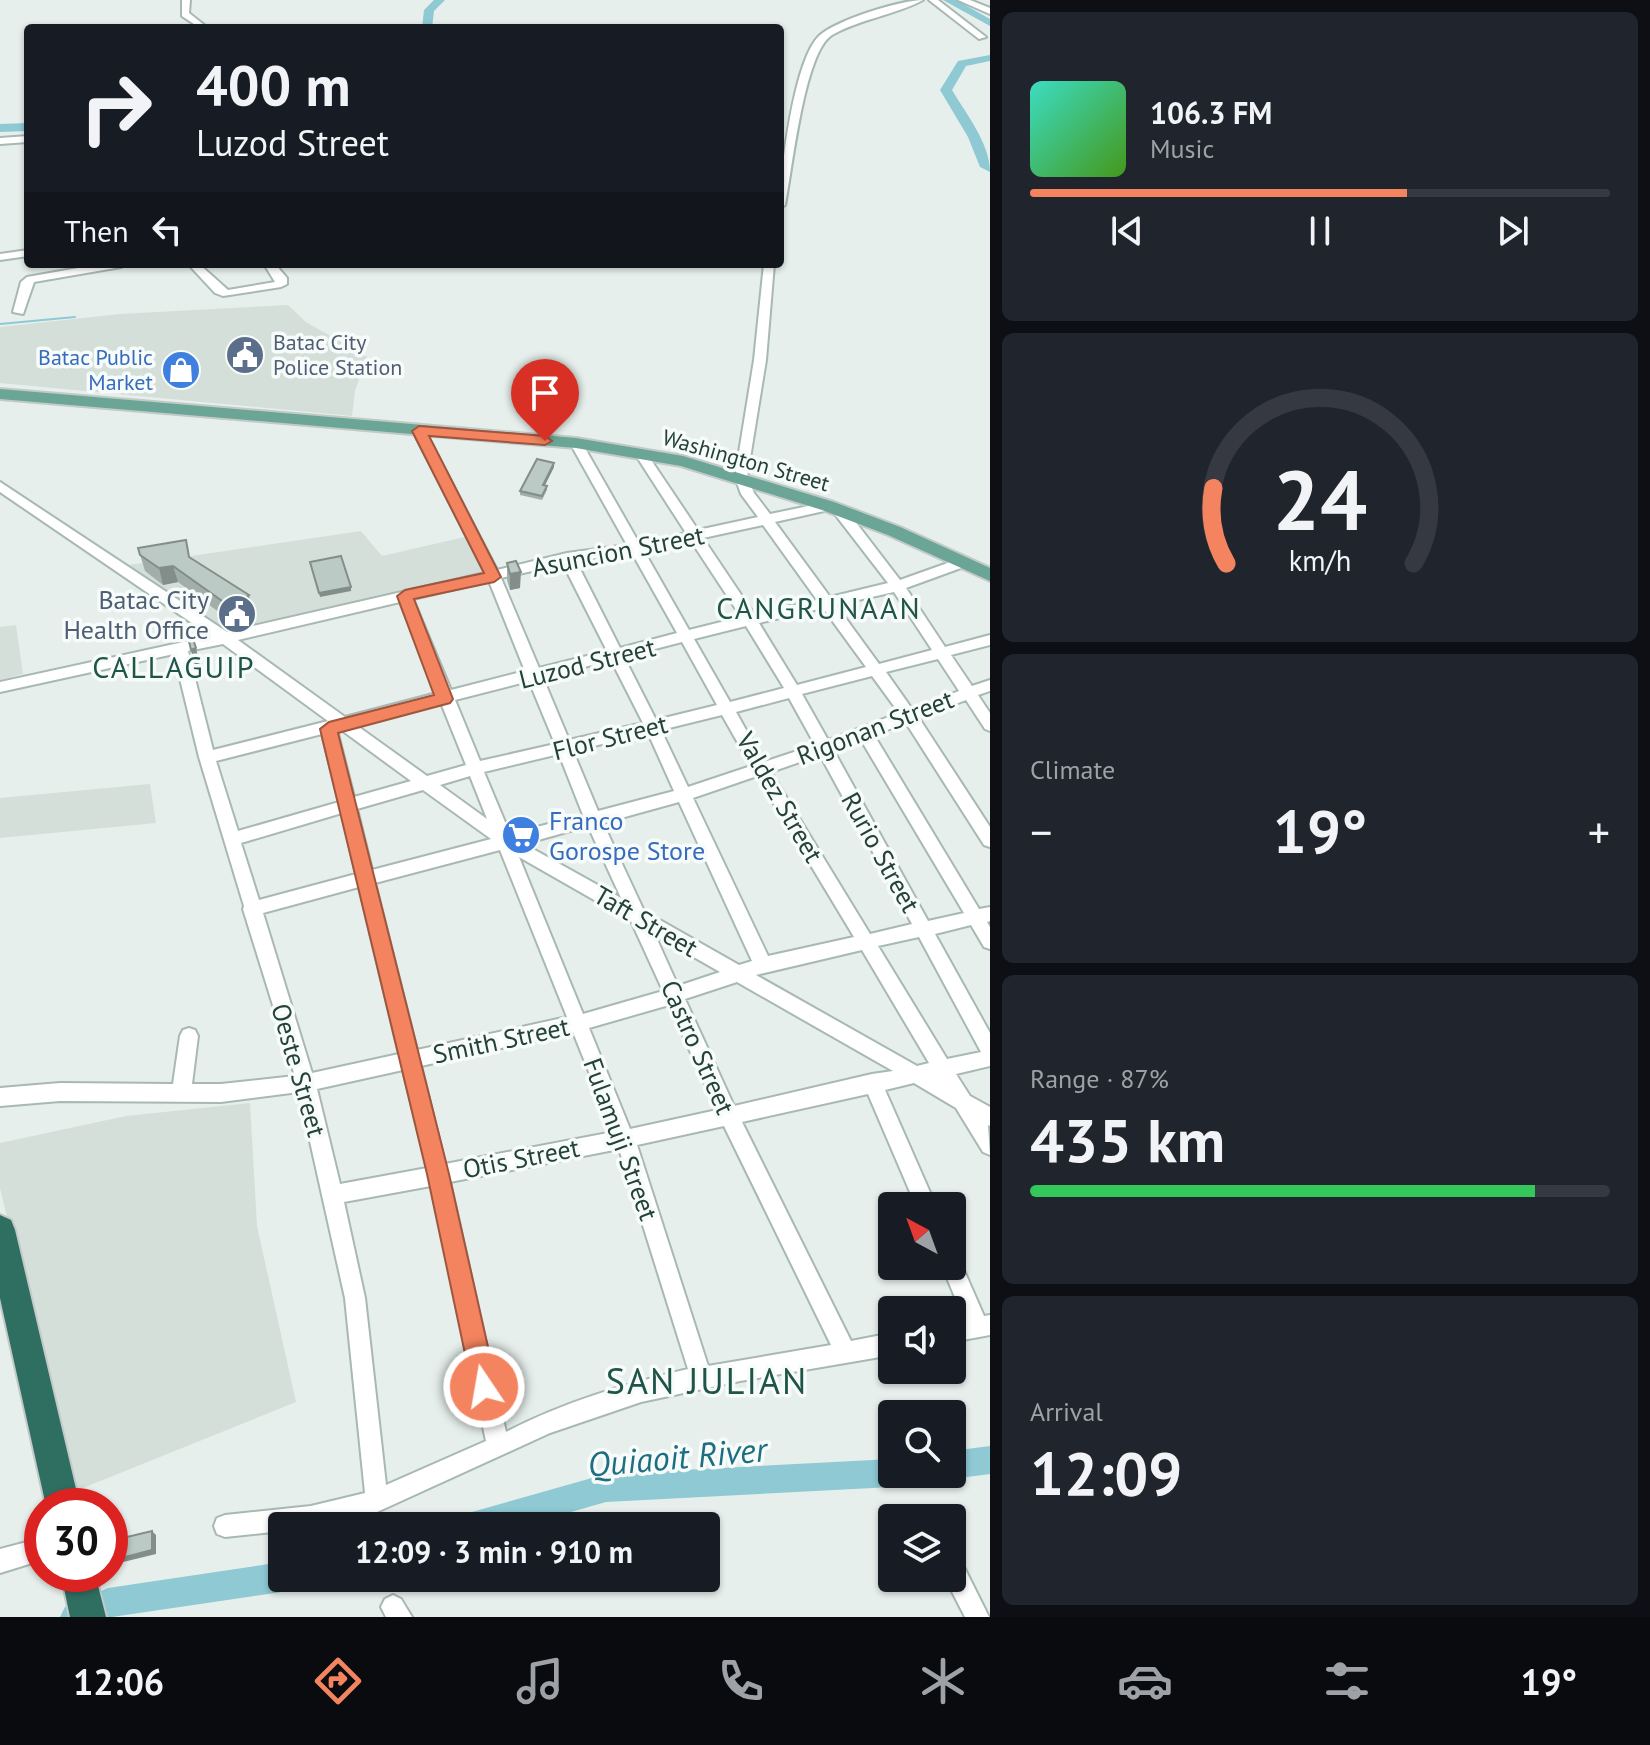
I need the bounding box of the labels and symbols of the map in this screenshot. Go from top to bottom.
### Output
place label: Batac City Police Station [273,328,402,381]
public building icon: Batac City Police Station [224,334,266,376]
place label: Batac Public Market [38,343,154,396]
shop icon: Batac Public Market [160,349,202,391]
pin [511,359,579,441]
street label: Washington Street [659,423,833,497]
street label: Asuncion Street [529,518,707,584]
place label: Batac City Health Office [63,583,209,646]
district label: CANGRUNAAN [716,588,922,627]
public building icon: Batac City Health Office [216,593,258,635]
street label: Luzod Street [515,630,659,696]
district label: CALLAGUIP [92,647,256,686]
street label: Rigonan Street [792,682,958,772]
street label: Flor Street [549,707,671,767]
street label: Valdez Street [729,725,831,868]
street label: Rurio Street [834,786,928,918]
place label: Franco Gorospe Store [549,804,705,867]
supermarket icon: Franco Gorospe Store [500,814,542,856]
street label: Taft Street [588,878,704,964]
street label: Castro Street [654,975,742,1119]
street label: Oeste Street [264,1000,334,1141]
street label: Smith Street [430,1009,572,1071]
street label: Fulamuji Street [576,1053,666,1225]
street label: Otis Street [460,1131,582,1185]
north arrow [878,1192,966,1280]
position arrow [442,1345,526,1429]
district label: SAN JULIAN [606,1357,808,1404]
water label: Quiaoit River [586,1426,770,1486]
speed limit sign: 30 [24,1488,128,1592]

